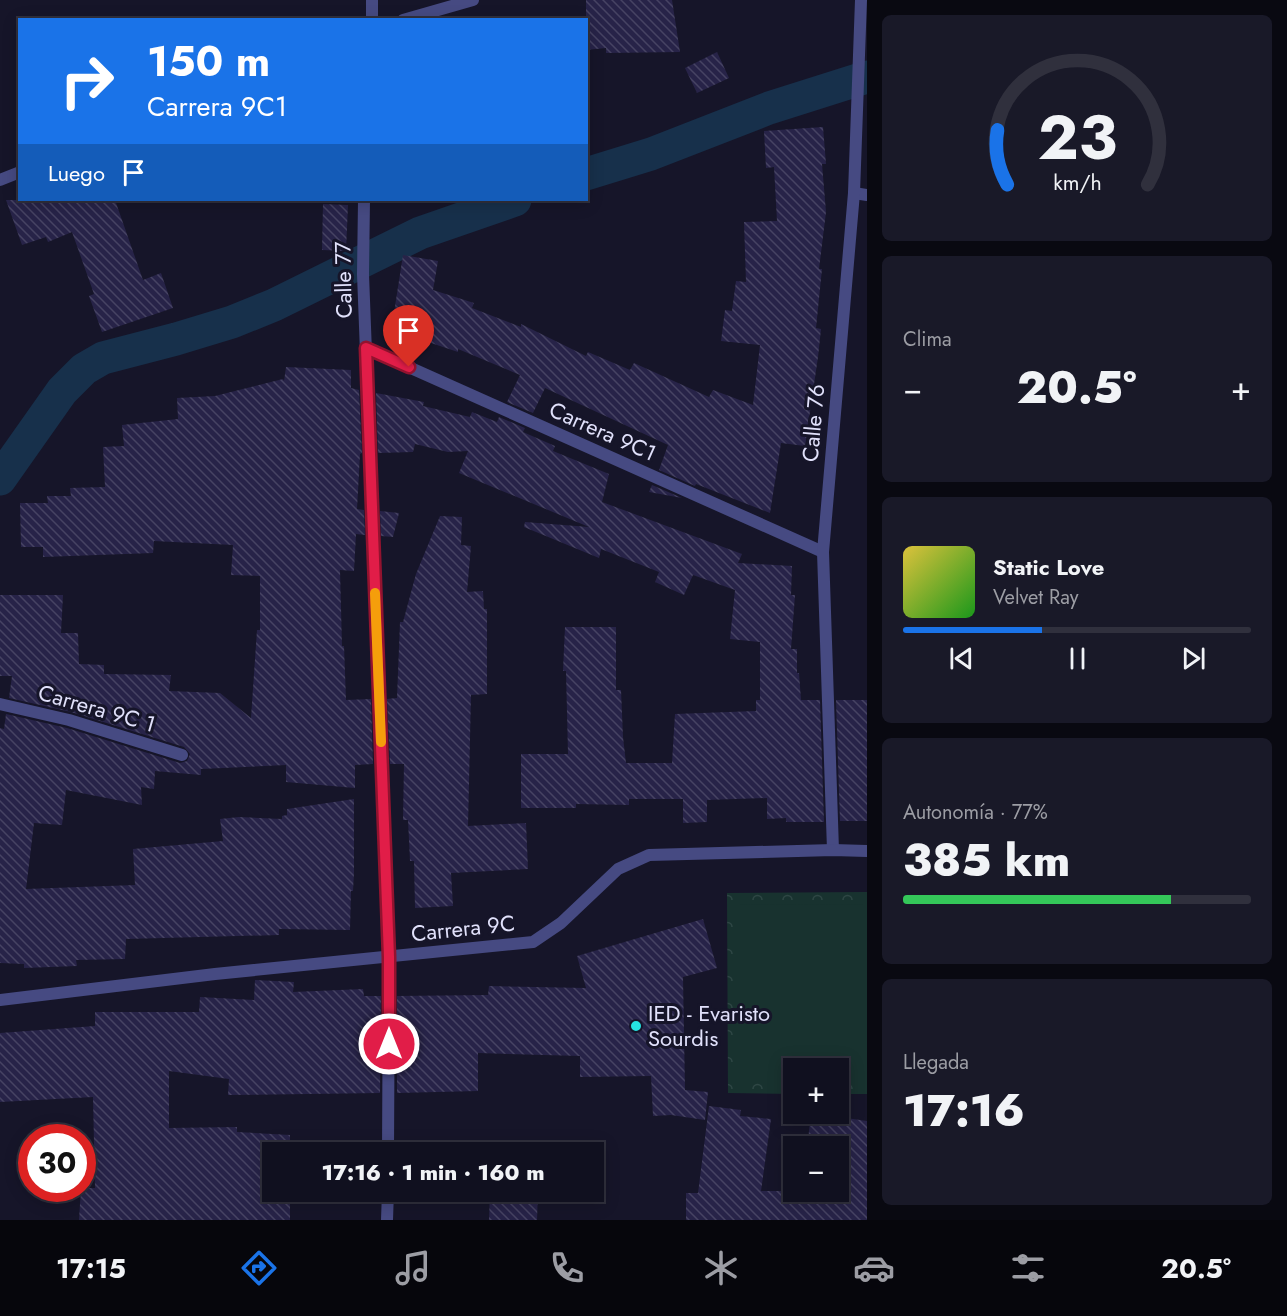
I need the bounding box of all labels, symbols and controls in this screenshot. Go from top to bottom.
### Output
text: 150 m [147,31,270,92]
icon: right [48,42,126,120]
text: Carrera 9C1 [147,87,287,126]
text: 23 [1037,92,1117,182]
icon: arrive [117,156,150,189]
text: Luego [48,157,105,189]
text: km/h [1053,167,1101,198]
street label: Calle 77 [326,241,360,319]
pin [383,305,434,367]
icon: arrive [392,314,425,347]
text: Clima [903,325,952,354]
text: 20.5° [1017,355,1137,420]
text: − [903,365,922,412]
text: + [1231,365,1251,412]
street label: Calle 76 [794,383,832,463]
street label: Carrera 9C1 [544,393,662,469]
text: Static Love [993,551,1104,583]
text: Velvet Ray [993,583,1079,612]
icon: previous [945,642,978,675]
icon: pause [1061,642,1094,675]
icon: next [1177,642,1210,675]
street label: Carrera 9C 1 [35,676,159,740]
text: Autonomía · 77% [903,798,1048,827]
text: 385 km [903,828,1070,893]
street label: Carrera 9C [410,907,516,949]
place label: IED - Evaristo Sourdis [648,997,770,1054]
position arrow [357,1012,421,1076]
marker: IED - Evaristo Sourdis [629,1019,643,1033]
text: Llegada [903,1048,969,1077]
map controls [783,1058,849,1202]
button: + [783,1058,849,1124]
text: 17:16 [903,1078,1025,1143]
speed limit sign: 30 [18,1124,96,1202]
button: − [783,1136,849,1202]
text: 17:16 · 1 min · 160 m [322,1156,544,1188]
icon: directions [238,1247,280,1289]
icon: music [392,1247,434,1289]
icon: phone [546,1247,588,1289]
icon: climate [700,1247,742,1289]
icon: car [853,1247,895,1289]
icon: filters [1007,1247,1049,1289]
text: 17:15 [56,1249,126,1288]
text: 20.5° [1161,1249,1231,1288]

